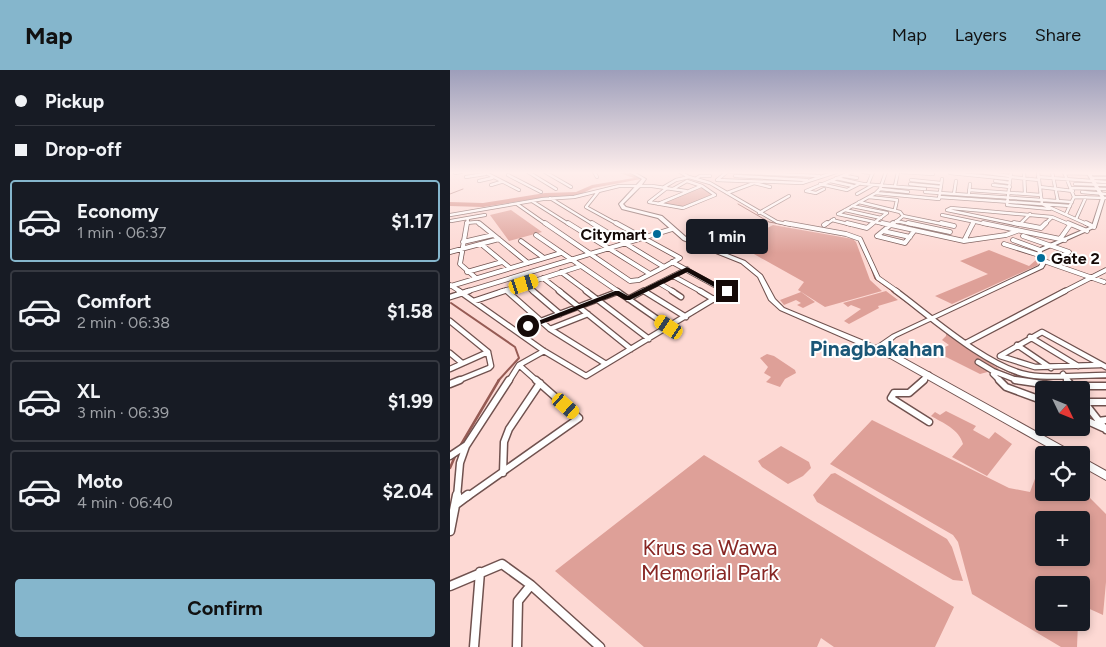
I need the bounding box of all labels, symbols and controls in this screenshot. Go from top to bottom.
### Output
text: Map [25,21,73,50]
text: Map [892,24,927,46]
text: Layers [955,24,1007,46]
text: Share [1035,24,1081,46]
text: Pickup [45,90,104,113]
text: Drop-off [45,138,122,161]
icon: car [17,199,62,244]
text: Economy [77,200,159,223]
text: $1.17 [391,210,433,233]
callout: 1 min [686,218,768,254]
text: 1 min · 06:37 [77,223,166,242]
place label: Citymart [581,225,647,244]
text: 1 min [708,227,746,246]
marker: Citymart [651,228,663,240]
place label: Gate 2 [1051,249,1100,268]
marker: Gate 2 [1035,252,1047,264]
car [507,272,540,296]
route end [716,280,738,302]
icon: car [17,289,62,334]
text: Comfort [77,290,152,313]
text: $1.58 [387,300,433,323]
car [652,312,685,342]
text: 2 min · 06:38 [77,313,170,332]
route start [517,315,539,337]
district label: Pinagbakahan [810,336,944,361]
icon: car [17,379,62,424]
text: XL [77,380,100,403]
north arrow [1035,381,1090,436]
map controls [1035,381,1090,631]
text: $1.99 [388,390,433,413]
car [549,390,582,422]
text: 3 min · 06:39 [77,403,169,422]
button: locate [1035,446,1090,501]
icon: car [17,469,62,514]
text: Moto [77,470,123,493]
text: $2.04 [382,480,433,503]
text: 4 min · 06:40 [77,493,173,512]
button: + [1035,511,1090,566]
park label: Krus sa Wawa Memorial Park [641,534,779,586]
button: − [1035,576,1090,631]
button: Confirm [15,579,435,637]

